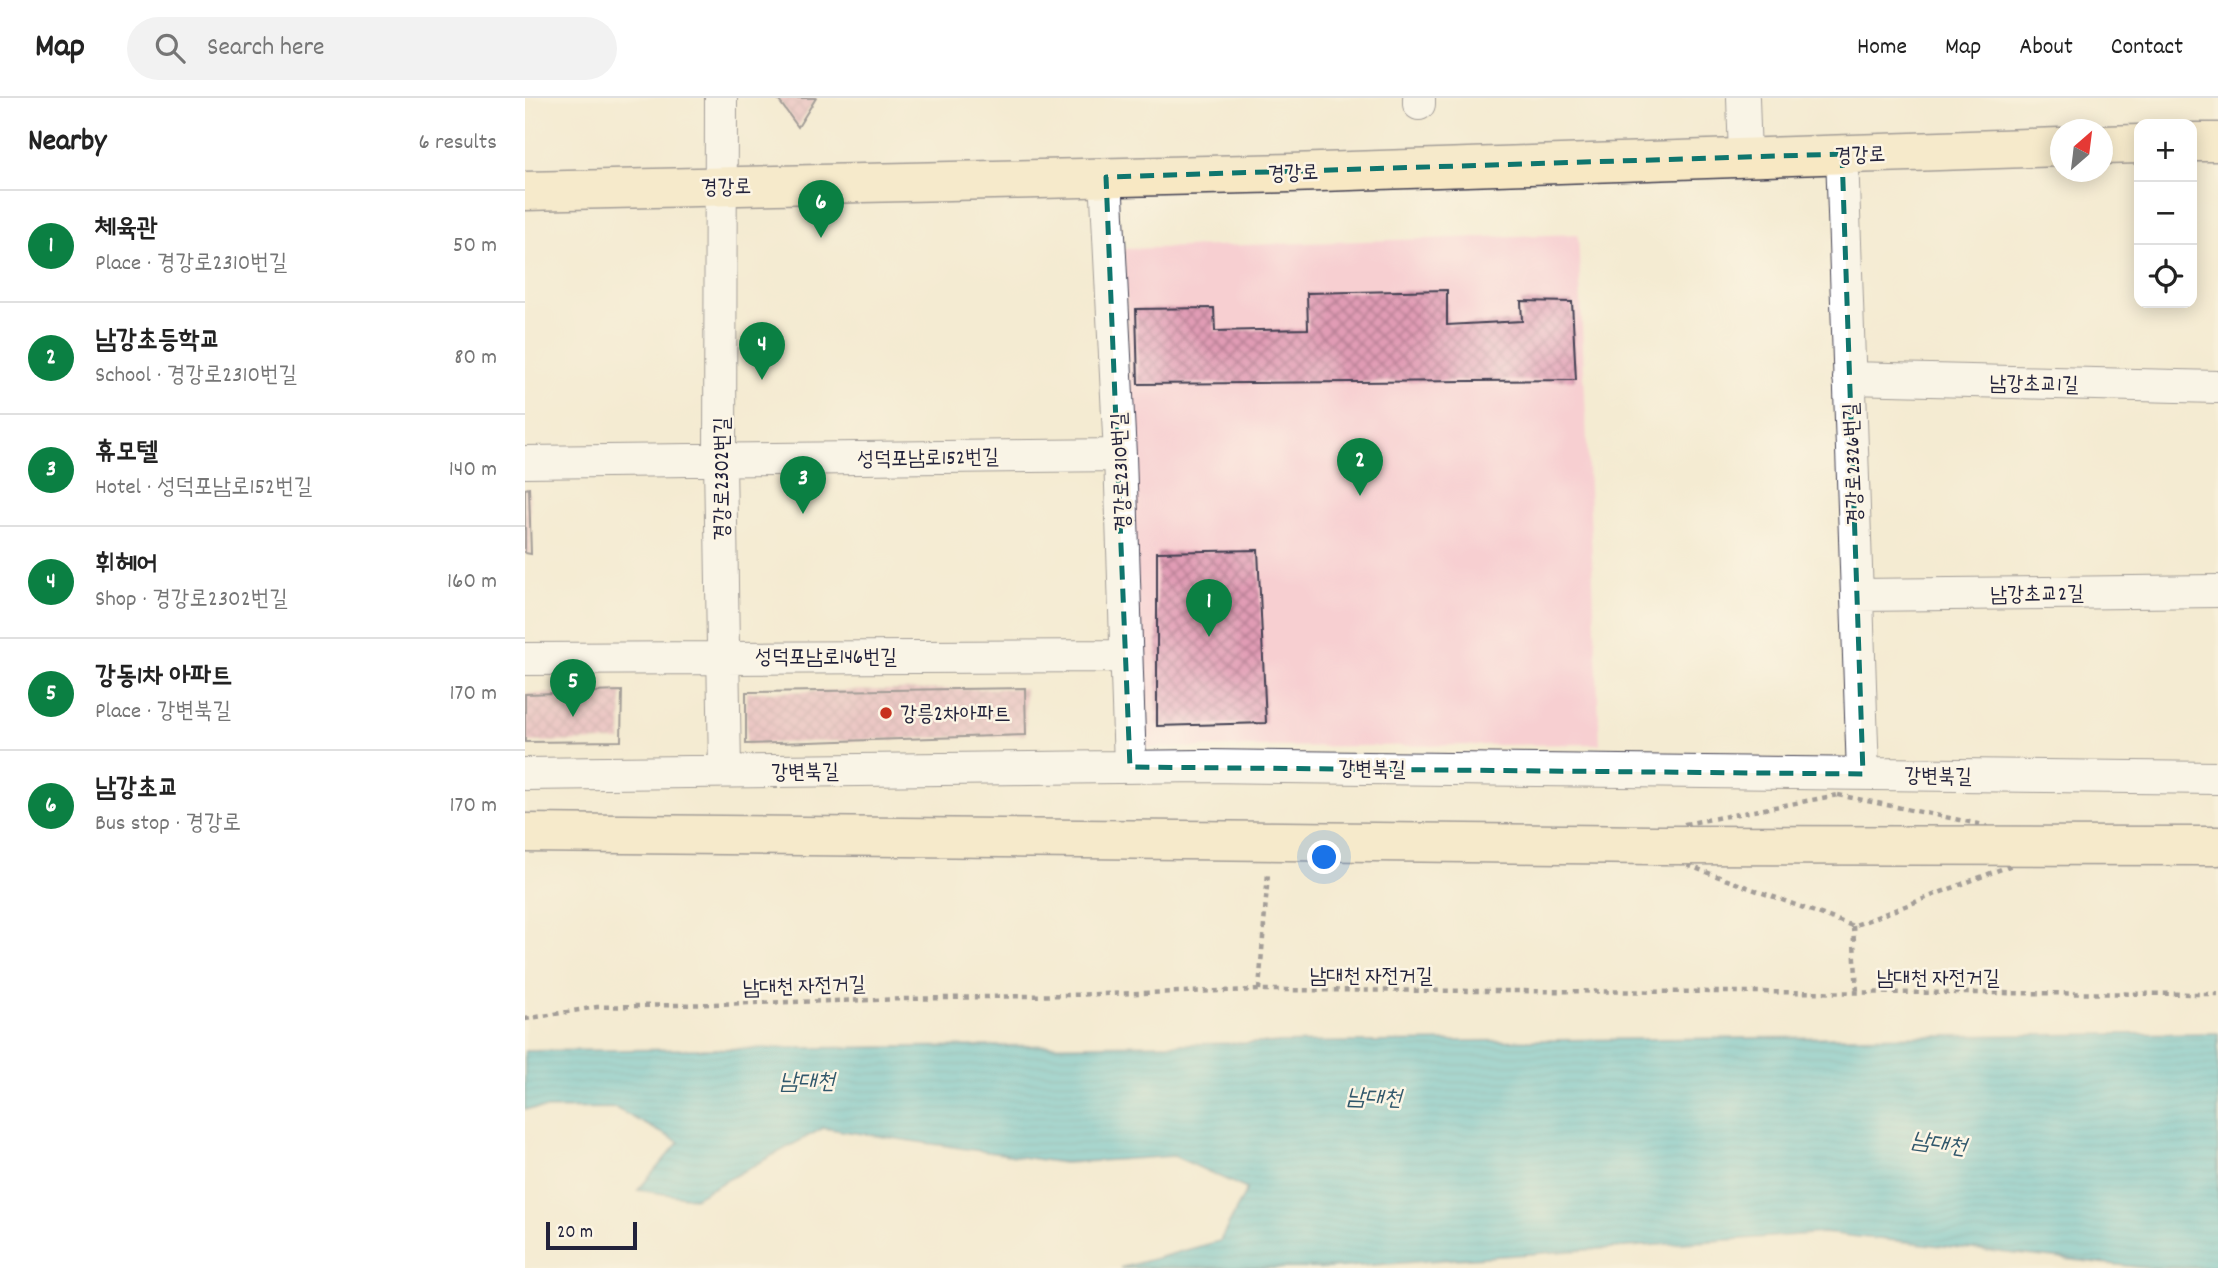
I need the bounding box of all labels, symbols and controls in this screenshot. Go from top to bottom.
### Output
search box [127,17,617,80]
text: Map [35,25,85,72]
icon: search [151,29,189,67]
text: Search here [207,30,325,67]
text: Home [1857,31,1907,65]
text: Map [1945,31,1981,65]
text: About [2019,31,2073,65]
text: Contact [2111,31,2183,65]
north arrow [2050,119,2113,182]
map controls [2134,119,2197,308]
button: + [2134,119,2197,182]
text: Nearby [28,122,106,165]
text: 6 results [419,127,497,160]
street label: 경강로 [1834,141,1886,173]
street label: 경강로 [1267,159,1319,191]
street label: 경강로 [700,174,752,204]
pin: 6 [798,180,844,238]
button: − [2134,182,2197,245]
text: 체육관 [95,211,158,248]
text: 1 [48,230,54,263]
text: 50 m [453,230,497,263]
button: locate [2134,245,2197,308]
text: Place · 경강로2310번길 [95,248,287,281]
pin: 4 [739,322,785,380]
text: 남강초등학교 [95,323,221,360]
text: 2 [46,342,56,375]
text: 80 m [454,342,497,375]
text: School · 경강로2310번길 [95,360,297,393]
street label: 남강초교1길 [1989,370,2079,402]
street label: 경강로2326번길 [1838,402,1872,526]
street label: 경강로2310번길 [1106,412,1140,532]
street label: 경강로2302번길 [709,417,739,541]
text: 휴모텔 [95,435,158,472]
pin: 2 [1337,438,1383,496]
street label: 성덕포남로152번길 [857,444,999,476]
text: 3 [46,454,56,487]
text: 140 m [449,454,497,487]
pin: 3 [780,456,826,514]
text: Hotel · 성덕포남로152번길 [95,472,312,505]
text: 휘헤어 [95,547,158,584]
text: 4 [46,566,56,599]
text: 160 m [447,566,497,599]
pin: 1 [1186,579,1232,637]
street label: 남강초교2길 [1990,580,2084,612]
text: Shop · 경강로2302번길 [95,584,288,617]
street label: 성덕포남로146번길 [755,644,897,674]
text: 강동1차 아파트 [95,659,232,696]
pin: 5 [550,659,596,717]
text: 5 [46,678,56,711]
text: 170 m [450,678,497,711]
text: Place · 강변북길 [95,696,231,729]
place label: 강릉2차아파트 [900,701,1011,731]
marker: 강릉2차아파트 [878,705,894,721]
street label: 강변북길 [1338,755,1406,787]
street label: 강변북길 [771,758,839,790]
street label: 강변북길 [1904,762,1972,794]
text: 남강초교 [95,771,179,808]
text: 6 [45,790,57,823]
text: 170 m [450,790,497,823]
text: Bus stop · 경강로 [95,808,241,841]
your location [1307,840,1341,874]
street label: 남대천 자전거길 [1309,963,1433,993]
street label: 남대천 자전거길 [1876,965,2000,995]
street label: 남대천 자전거길 [742,971,866,1005]
water label: 남대천 [779,1067,837,1100]
water label: 남대천 [1346,1082,1405,1117]
water label: 남대천 [1909,1125,1971,1166]
scale bar [546,1219,637,1251]
text: 20 m [557,1220,593,1247]

